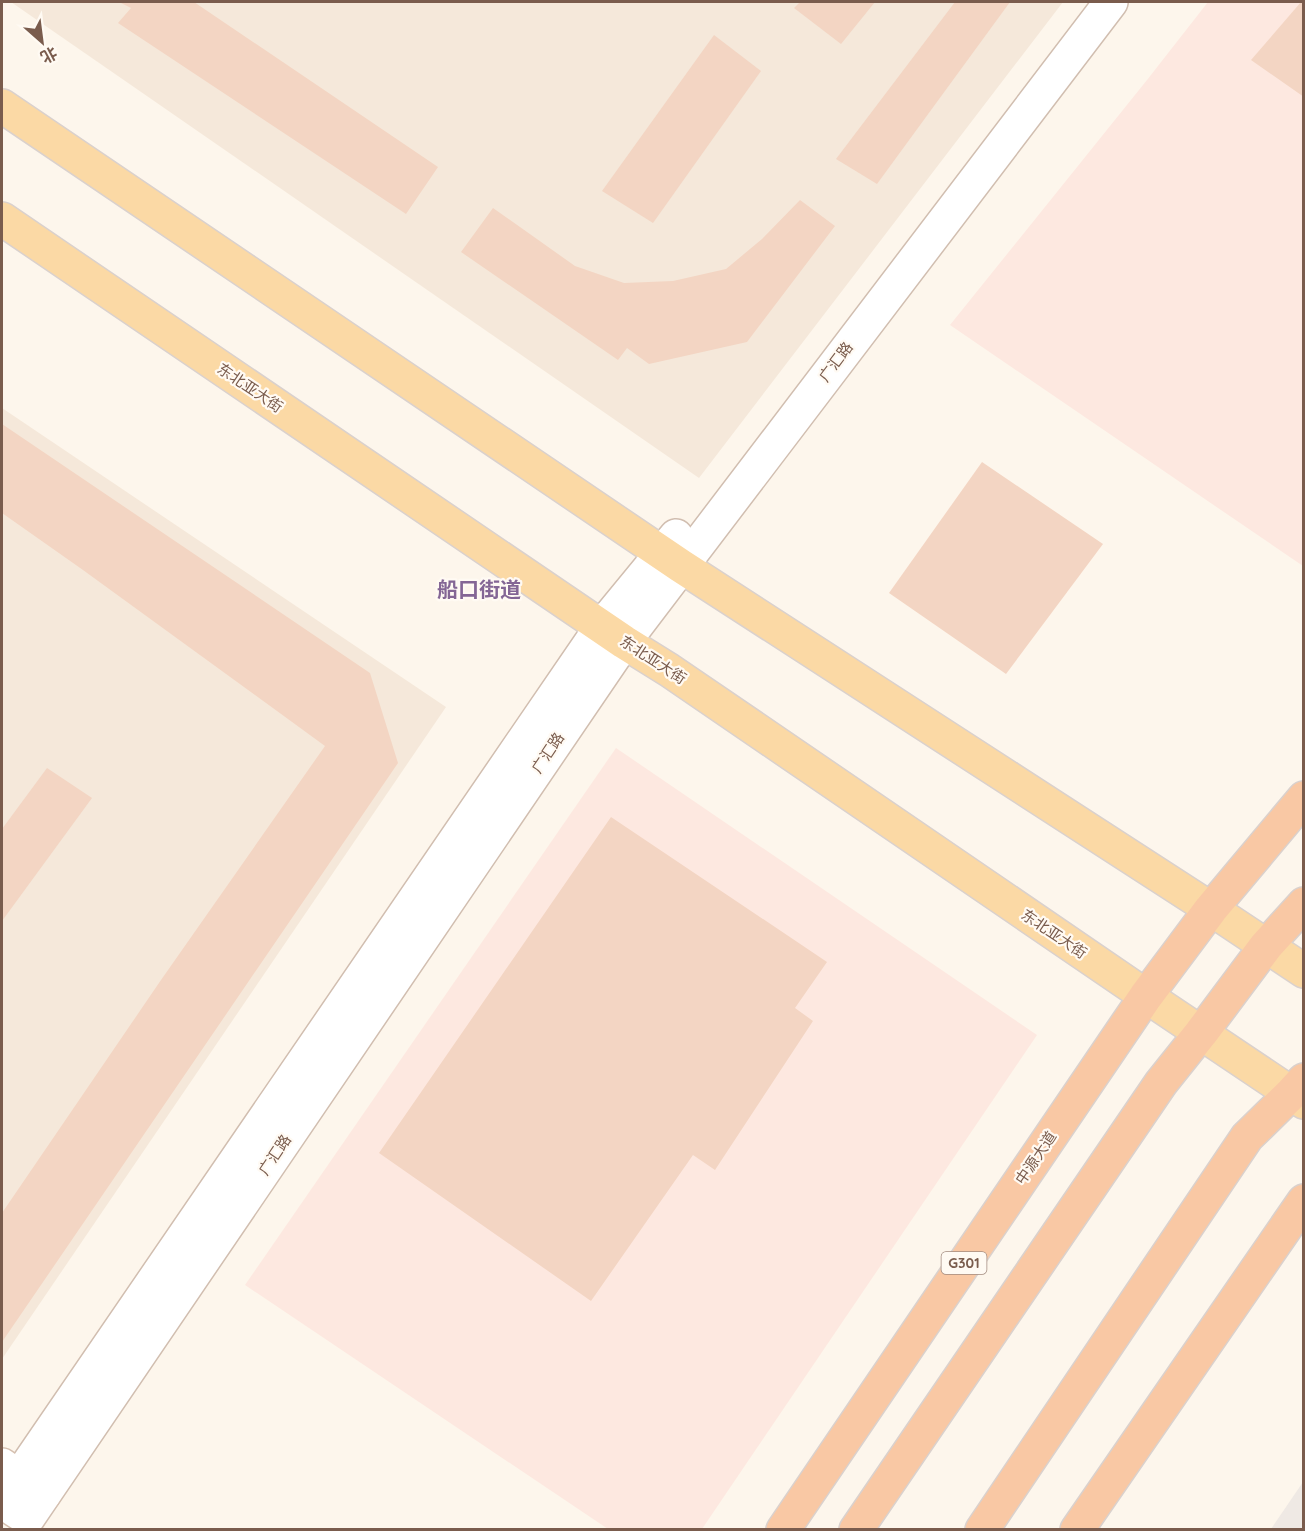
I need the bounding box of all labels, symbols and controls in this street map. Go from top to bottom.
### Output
north arrow [12,12,72,72]
text: 北 [37,43,61,68]
street label: 广汇路 [814,338,857,385]
street label: 东北亚大街 [214,359,287,416]
district label: 船口街道 [437,576,521,602]
street label: 东北亚大街 [617,631,690,688]
street label: 广汇路 [527,729,568,777]
street label: 东北亚大街 [1018,905,1091,962]
street label: 中源大道 [1011,1128,1060,1188]
street label: 广汇路 [254,1131,295,1179]
road number: G301 [942,1252,986,1274]

